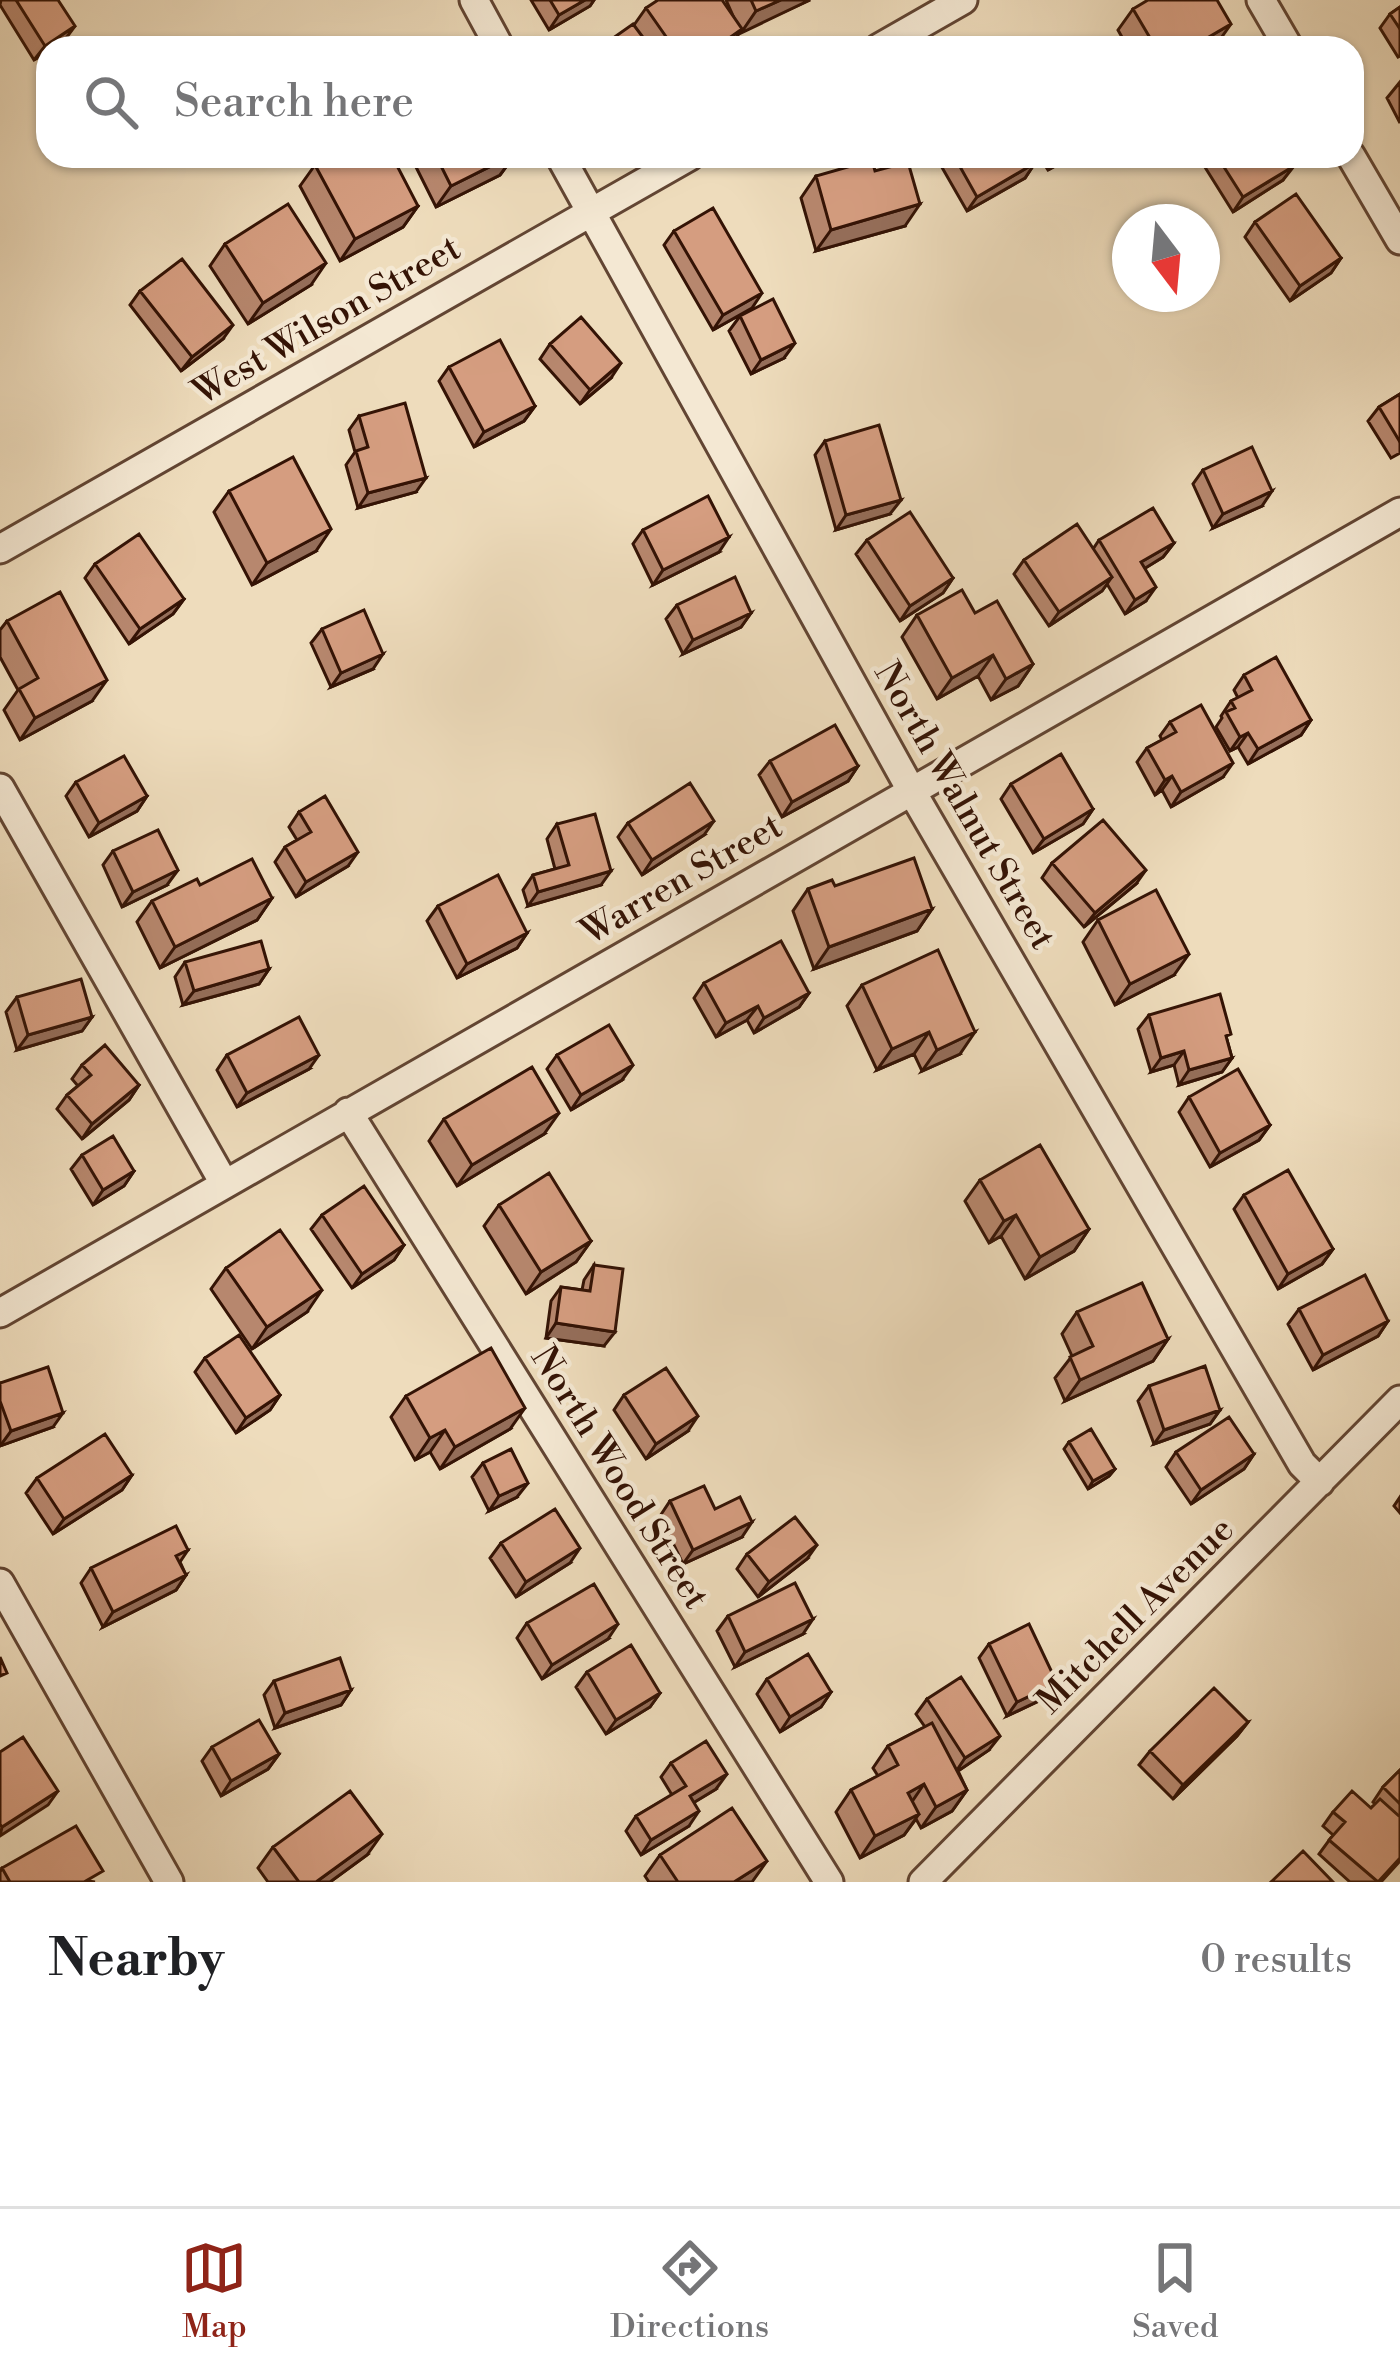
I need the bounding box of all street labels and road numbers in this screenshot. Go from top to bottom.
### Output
street label: West Wilson Street [184,226,469,416]
street label: North Walnut Street [863,654,1065,958]
street label: Warren Street [572,804,791,956]
street label: North Wood Street [520,1338,718,1618]
street label: Mitchell Avenue [1028,1508,1244,1724]

